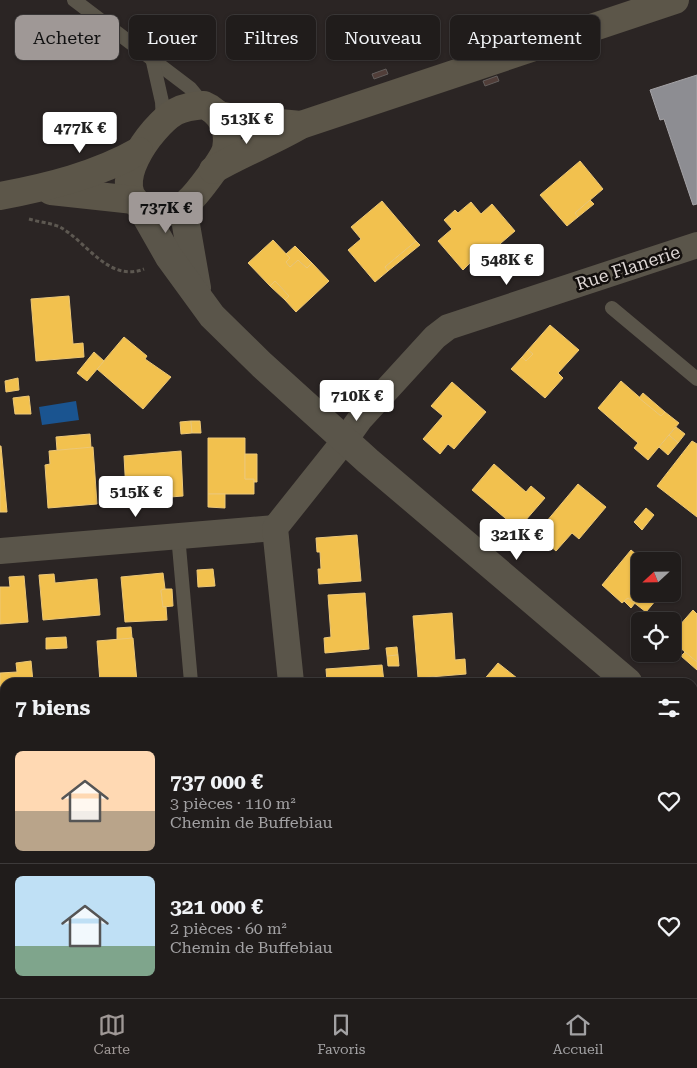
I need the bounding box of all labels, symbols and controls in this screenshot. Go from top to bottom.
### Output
chip: Acheter [15,15,119,60]
chip: Louer [129,15,216,60]
chip: Filtres [226,15,316,60]
chip: Nouveau [326,15,440,60]
chip: Appartement [450,15,600,60]
pin: 513K € [206,102,288,145]
text: 513K € [221,109,273,128]
pin: 477K € [39,112,121,154]
text: 477K € [54,118,106,137]
pin: 737K € [125,192,207,234]
text: 737K € [140,198,192,217]
street label: Rue Flanerie [573,241,683,294]
pin: 548K € [466,244,548,286]
text: 548K € [481,250,533,269]
pin: 710K € [316,380,398,422]
text: 710K € [331,386,383,405]
pin: 515K € [95,476,177,518]
text: 515K € [110,482,162,501]
pin: 321K € [476,518,558,561]
text: 321K € [491,525,543,544]
north arrow [631,552,681,602]
map controls [631,552,681,662]
button: locate [631,612,681,662]
icon: filters [655,694,683,722]
text: 7 biens [15,696,90,720]
text: 737 000 € [170,770,263,794]
icon: home [55,771,115,831]
icon: heart [655,787,683,815]
text: 3 pièces · 110 m² [170,794,296,813]
text: Chemin de Buffebiau [170,813,332,832]
text: 321 000 € [170,895,263,919]
icon: home [55,896,115,956]
icon: heart [655,912,683,940]
text: 2 pièces · 60 m² [170,919,287,938]
text: Chemin de Buffebiau [170,938,332,957]
tab: Carte [94,1011,130,1057]
tab: Favoris [317,1011,366,1057]
tab: Accueil [553,1011,603,1057]

